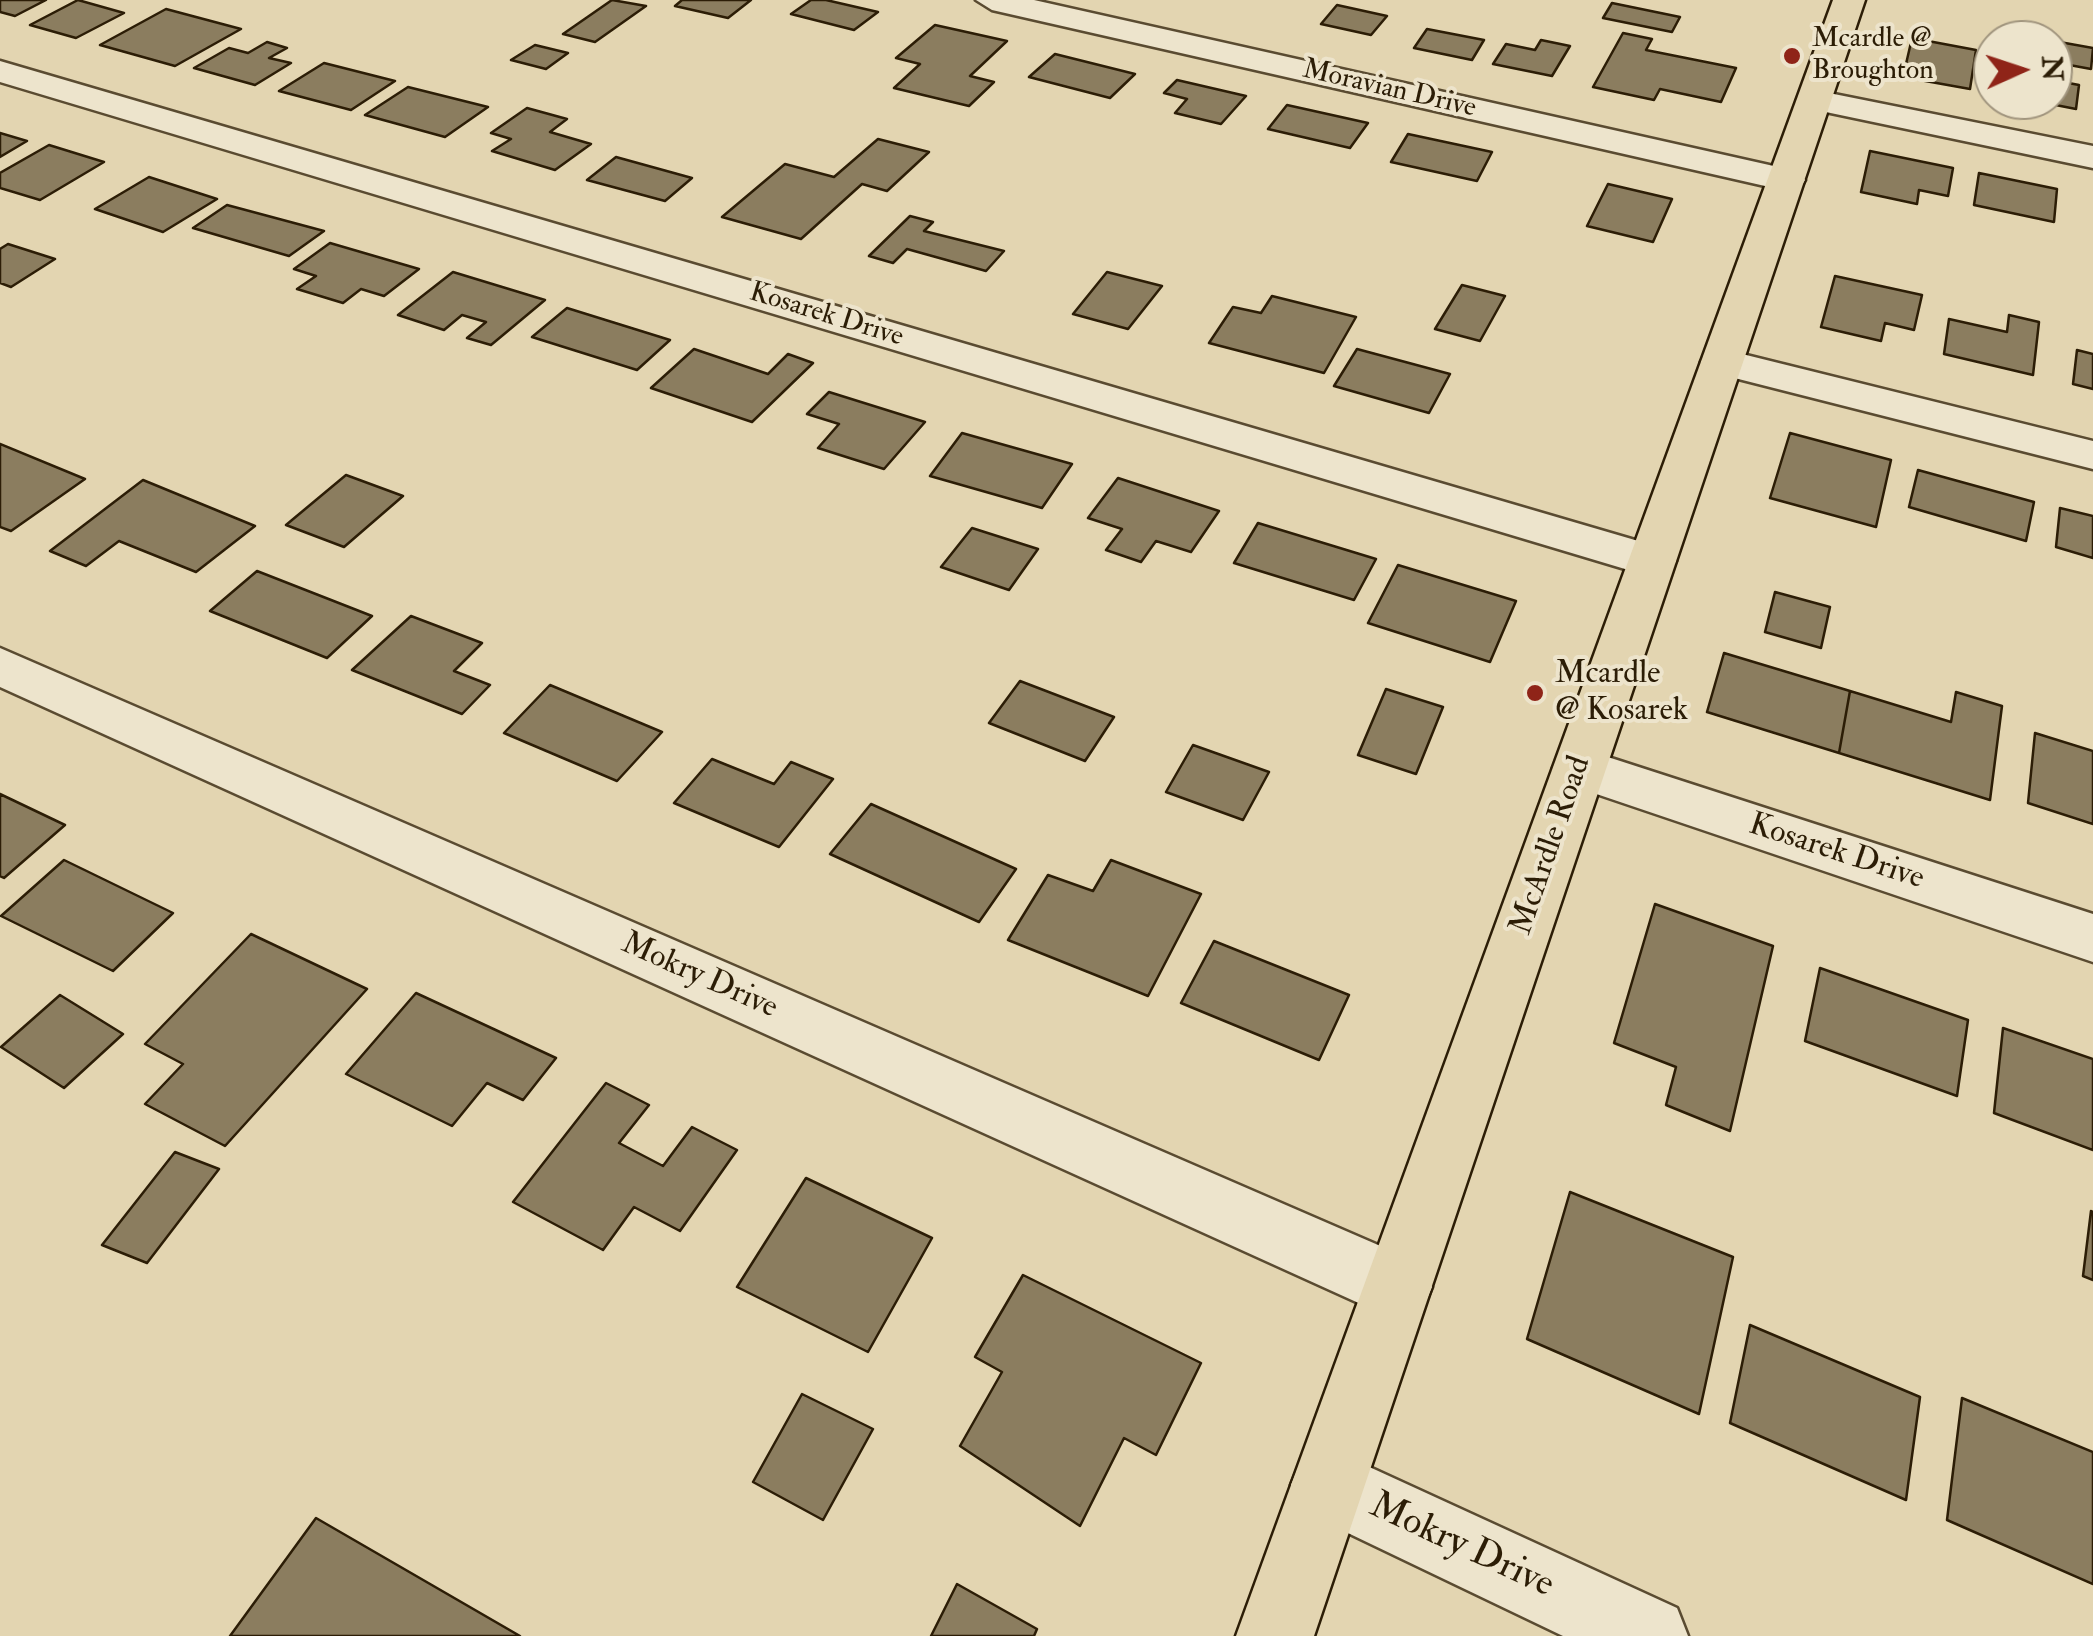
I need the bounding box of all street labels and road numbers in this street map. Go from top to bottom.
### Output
street label: Moravian Drive [1299,54,1479,126]
street label: Kosarek Drive [745,277,907,355]
street label: McArdle Road [1504,752,1600,940]
street label: Kosarek Drive [1744,807,1928,899]
street label: Mokry Drive [615,926,783,1028]
street label: Mokry Drive [1362,1484,1560,1610]

